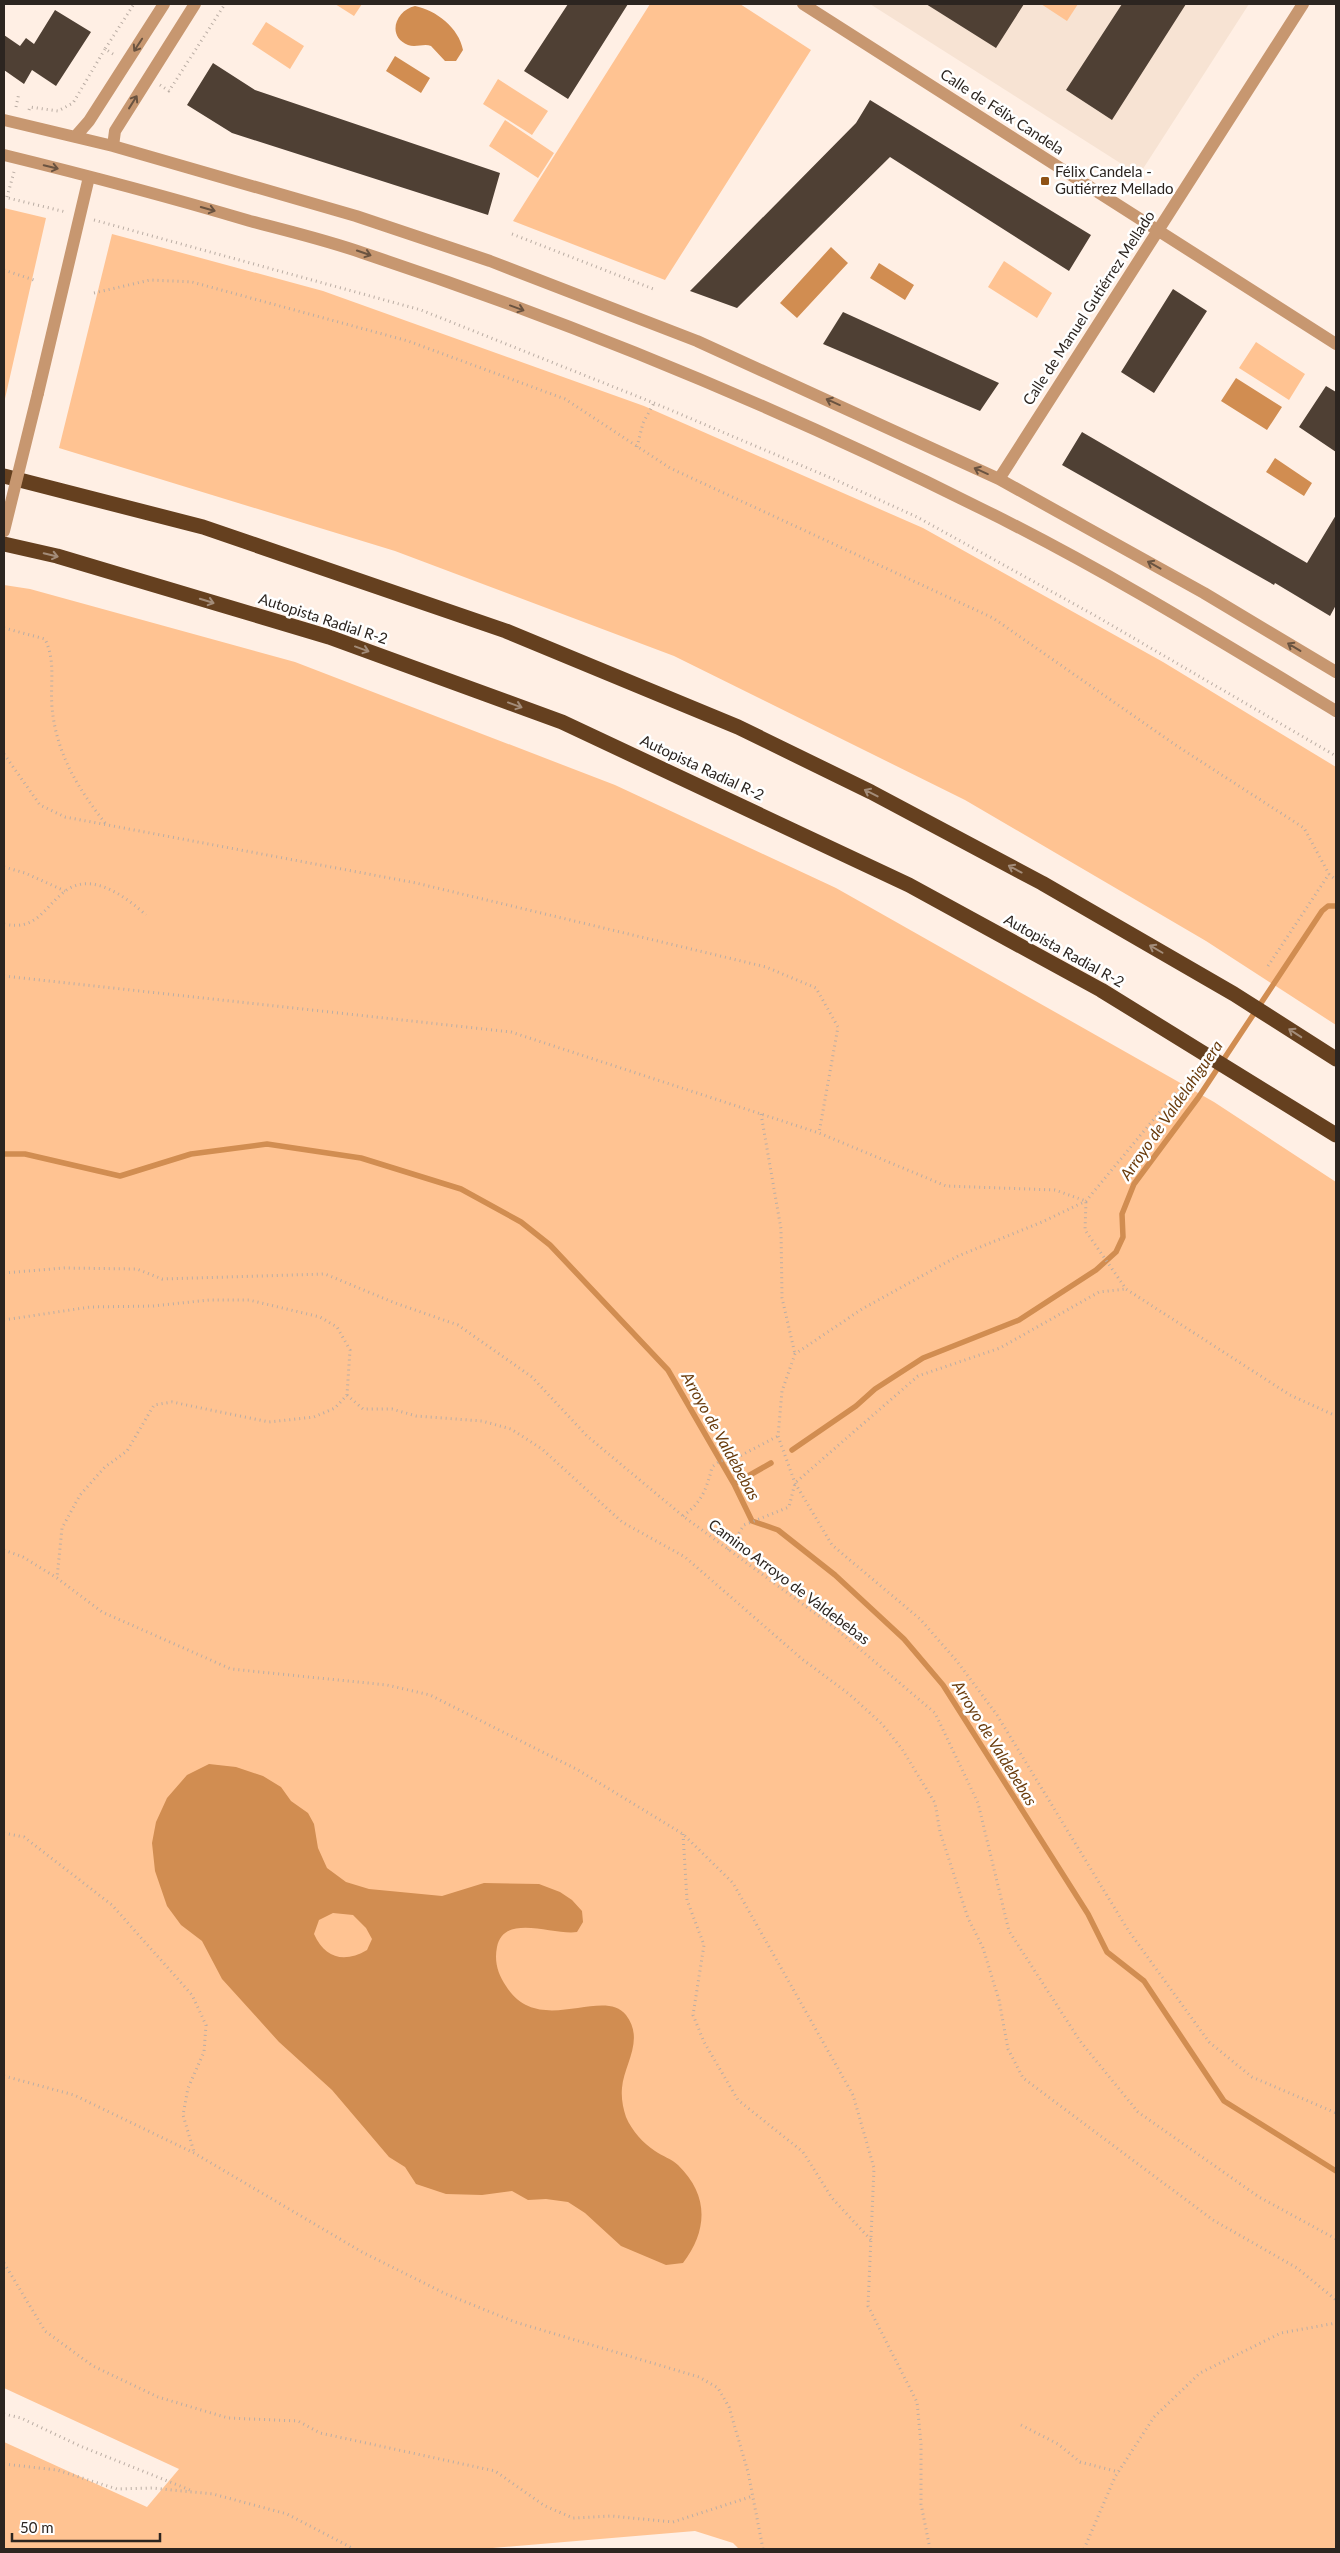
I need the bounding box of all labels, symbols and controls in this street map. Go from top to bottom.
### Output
one-way arrow [132,37,142,51]
street label: Calle de Félix Candela [937,64,1068,158]
one-way arrow [128,96,138,110]
place label: Félix Candela - Gutiérrez Mellado [1055,162,1174,197]
one-way arrow [43,163,59,172]
marker: Félix Candela - Gutiérrez Mellado [1039,175,1051,187]
one-way arrow [200,204,216,214]
street label: Calle de Manuel Gutiérrez Mellado [1018,207,1158,408]
one-way arrow [356,249,372,258]
one-way arrow [509,304,525,313]
one-way arrow [826,397,841,407]
one-way arrow [974,465,989,475]
one-way arrow [43,551,59,560]
one-way arrow [1147,560,1162,570]
street label: Autopista Radial R-2 [257,589,390,647]
one-way arrow [199,596,215,606]
one-way arrow [1288,642,1302,652]
one-way arrow [354,645,370,654]
one-way arrow [507,701,522,710]
street label: Autopista Radial R-2 [638,730,767,804]
one-way arrow [864,788,879,797]
one-way arrow [1008,864,1023,873]
street label: Autopista Radial R-2 [1001,910,1128,991]
one-way arrow [1150,944,1164,954]
one-way arrow [1289,1028,1303,1038]
water label: Arroyo de Valdelahiguera [1115,1036,1226,1184]
water label: Arroyo de Valdebebas [678,1367,765,1504]
street label: Camino Arroyo de Valdebebas [705,1515,874,1648]
water label: Arroyo de Valdebebas [949,1676,1042,1809]
scale bar [12,2510,160,2542]
text: 50 m [20,2518,54,2536]

